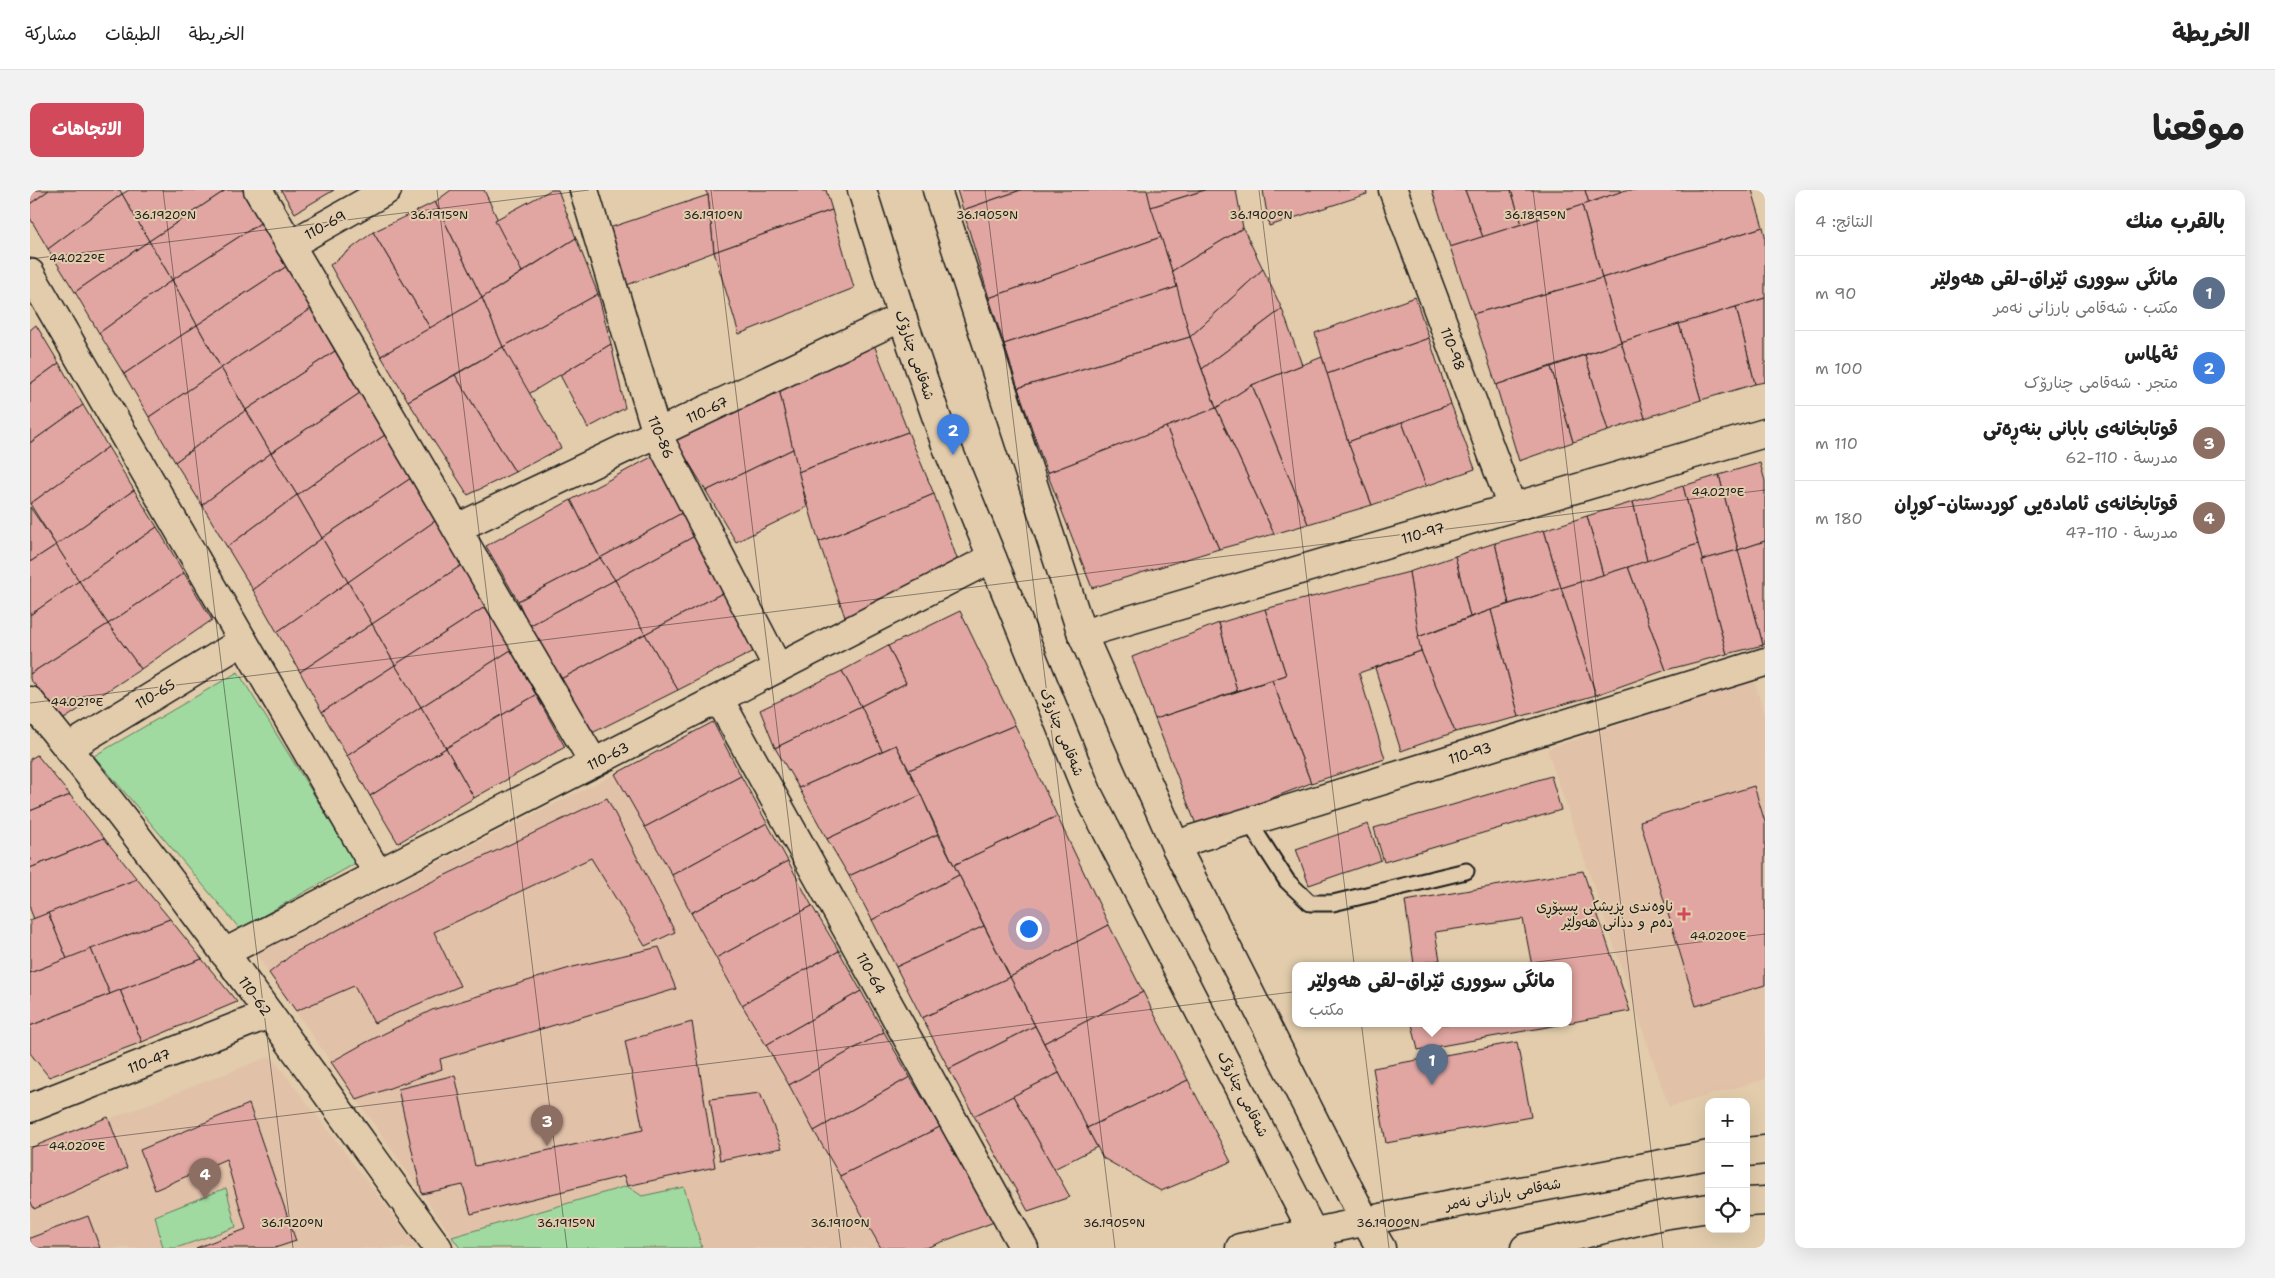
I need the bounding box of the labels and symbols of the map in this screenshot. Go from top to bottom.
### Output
street label: 110-69 [301,206,349,244]
text: 36.1920°N [134,207,196,223]
text: 36.1915°N [410,207,468,223]
text: 36.1910°N [683,207,743,223]
text: 36.1905°N [956,207,1018,223]
text: 36.1900°N [1229,207,1293,223]
text: 36.1895°N [1504,207,1566,223]
text: 44.022°E [49,250,105,266]
street label: شەقامی چنارۆک [890,308,939,403]
street label: 110-98 [1437,325,1469,373]
street label: 110-67 [683,393,731,427]
street label: 110-86 [644,413,678,461]
pin: 2 [937,414,969,455]
text: 44.021°E [1692,484,1744,500]
street label: 110-97 [1399,518,1447,548]
street label: 110-65 [132,675,178,713]
street label: شەقامی چنارۆک [1035,685,1088,779]
text: 44.021°E [51,694,103,710]
street label: 110-63 [584,738,632,774]
street label: 110-93 [1446,738,1494,768]
place label: ناوەندی پزیشکی پسپۆڕی دەم و ددانی هەولێر [1536,897,1673,933]
marker: ناوەندی پزیشکی پسپۆڕی دەم و ددانی هەولێر [1677,907,1691,921]
your location [1016,916,1042,942]
text: 44.020°E [1690,928,1746,944]
street label: 110-64 [852,949,890,997]
street label: 110-62 [235,973,275,1019]
pin: 1 [1416,1044,1448,1085]
street label: 110-47 [125,1045,173,1077]
street label: شەقامی چنارۆک [1213,1048,1272,1140]
pin: 3 [531,1105,563,1146]
text: 44.020°E [49,1138,105,1154]
pin: 4 [189,1158,221,1199]
street label: شەقامی بارزانی نەمر [1443,1174,1562,1214]
text: 36.1920°N [261,1215,323,1231]
text: 36.1915°N [537,1215,595,1231]
text: 36.1910°N [810,1215,870,1231]
text: 36.1905°N [1083,1215,1145,1231]
text: 36.1900°N [1356,1215,1420,1231]

